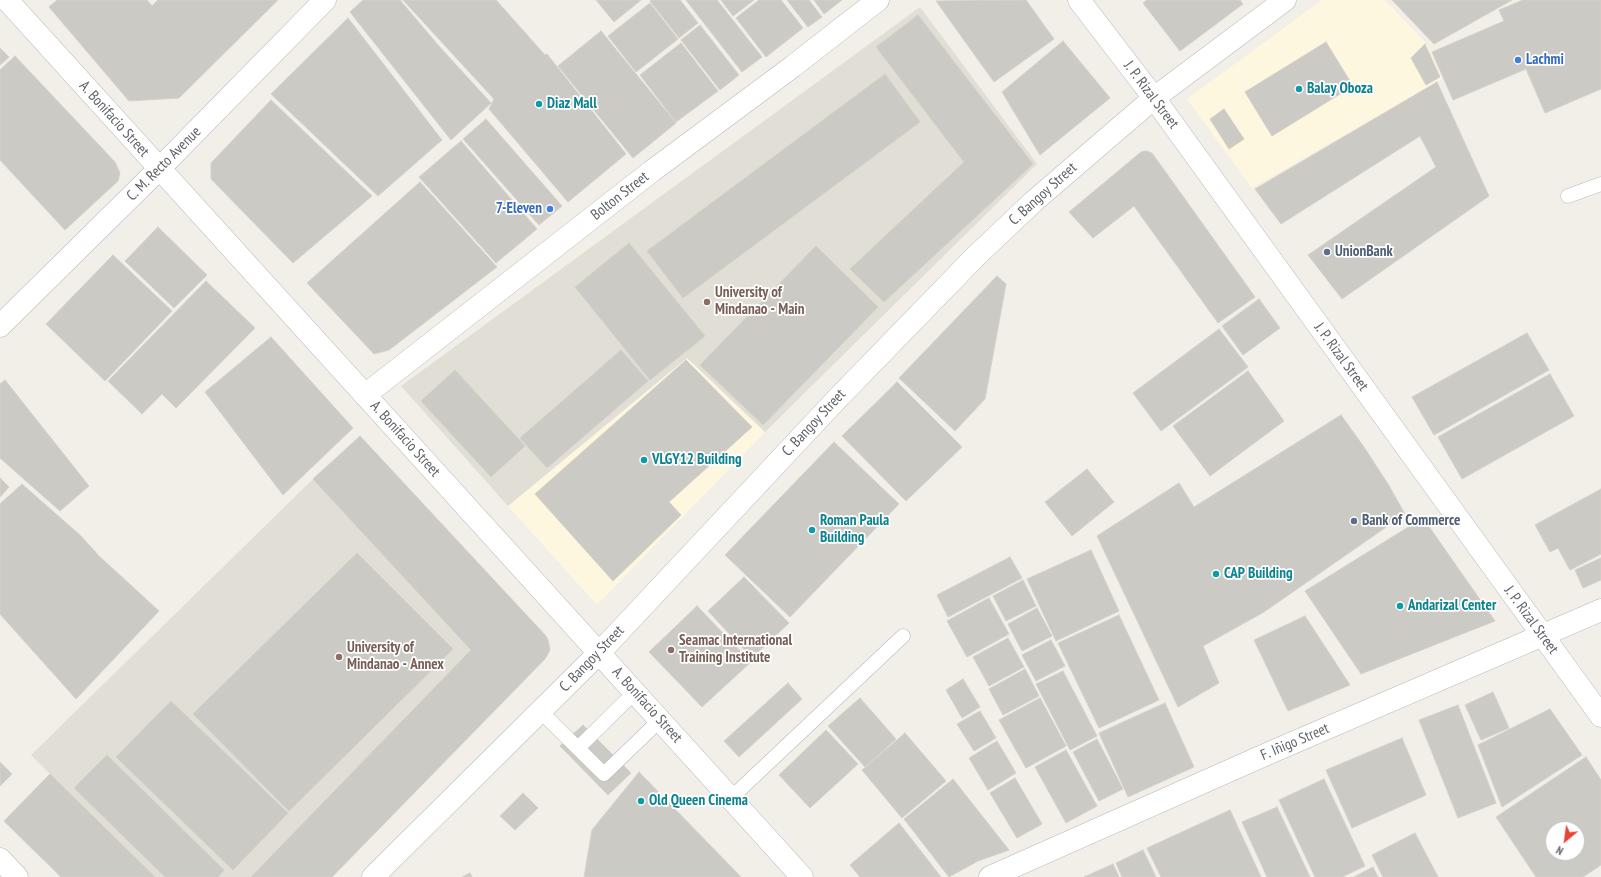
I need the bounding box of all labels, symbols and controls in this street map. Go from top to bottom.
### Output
place label: Lachmi [1526,51,1564,69]
marker: Lachmi [1513,55,1523,65]
street label: J. P. Rizal Street [1120,58,1182,132]
street label: A. Bonifacio Street [75,77,153,161]
place label: Balay Oboza [1307,80,1373,98]
marker: Balay Oboza [1294,84,1304,94]
place label: Diaz Mall [547,95,597,113]
marker: Diaz Mall [534,99,544,109]
street label: C. M. Recto Avenue [123,123,205,205]
street label: C. Bangoy Street [1005,159,1081,229]
street label: Bolton Street [588,168,652,224]
place label: 7-Eleven [496,200,542,218]
marker: 7-Eleven [545,204,555,214]
place label: UnionBank [1335,243,1393,261]
marker: UnionBank [1322,247,1332,257]
place label: University of Mindanao - Main [715,284,804,319]
marker: University of Mindanao - Main [702,297,712,307]
street label: J. P. Rizal Street [1310,319,1372,395]
street label: C. Bangoy Street [778,386,850,460]
street label: A. Bonifacio Street [366,397,444,481]
place label: VLGY12 Building [652,451,742,469]
marker: VLGY12 Building [639,455,649,465]
place label: Roman Paula Building [820,512,889,547]
place label: Bank of Commerce [1362,512,1460,530]
marker: Bank of Commerce [1349,516,1359,526]
marker: Roman Paula Building [807,525,817,535]
place label: CAP Building [1224,565,1293,583]
marker: CAP Building [1211,569,1221,579]
street label: J. P. Rizal Street [1500,582,1562,658]
place label: Andarizal Center [1408,597,1496,615]
marker: Andarizal Center [1395,601,1405,611]
street label: C. Bangoy Street [556,622,628,696]
place label: Seamac International Training Institute [679,632,792,667]
place label: University of Mindanao - Annex [347,639,444,674]
marker: Seamac International Training Institute [666,645,676,655]
marker: University of Mindanao - Annex [334,652,344,662]
street label: A. Bonifacio Street [608,663,686,747]
street label: F. Iñigo Street [1258,720,1332,764]
place label: Old Queen Cinema [649,792,748,810]
marker: Old Queen Cinema [636,796,646,806]
north arrow [1545,821,1585,861]
text: N [1554,843,1566,858]

